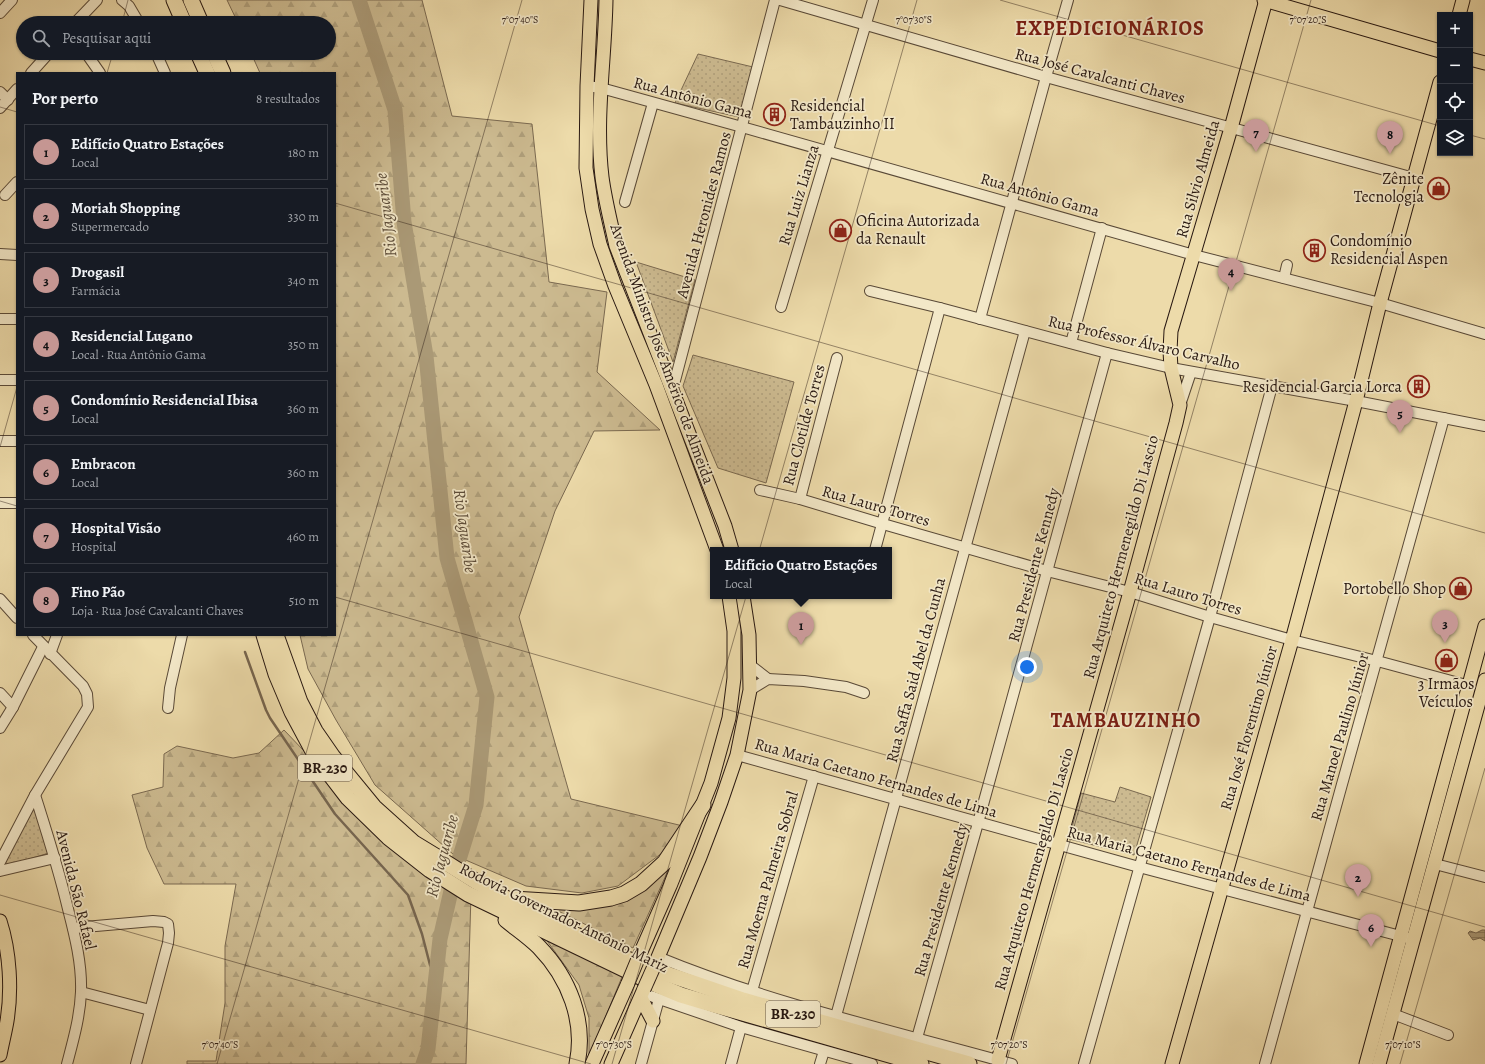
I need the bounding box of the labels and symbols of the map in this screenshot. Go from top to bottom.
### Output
text: 7°07'40"S [502,13,538,26]
text: 7°07'30"S [896,13,932,26]
text: 7°07'20"S [1290,13,1326,26]
district label: EXPEDICIONÁRIOS [1015,15,1205,42]
street label: Rua José Cavalcanti Chaves [1012,43,1188,109]
street label: Rua Antônio Gama [631,71,756,125]
place label: Residencial Tambauzinho II [790,95,895,135]
building icon: Residencial Tambauzinho II [761,102,787,128]
street label: Rua Silvio Almeida [1171,117,1226,241]
pin: 7 [1243,119,1269,152]
pin: 8 [1377,121,1403,154]
street label: Avenida Heronides Ramos [671,129,737,302]
street label: Rua Luiz Lianza [773,142,825,248]
street label: Rua Antônio Gama [978,168,1103,223]
place label: Zênite Tecnologia [1354,168,1425,208]
water label: Rio Jaguaribe [369,172,403,258]
shop icon: Zênite Tecnologia [1426,175,1452,201]
place label: Oficina Autorizada da Renault [856,210,980,250]
shop icon: Oficina Autorizada da Renault [828,217,854,243]
street label: Avenida Ministro José Américo de Almeida [604,220,720,488]
place label: Condomínio Residencial Aspen [1330,230,1448,270]
building icon: Condomínio Residencial Aspen [1302,237,1328,263]
pin: 4 [1218,258,1244,291]
street label: Rua Professor Álvaro Carvalho [1046,310,1242,376]
street label: Rua Clotilde Torres [777,362,831,488]
building icon: Residencial Garcia Lorca [1405,374,1431,400]
place label: Residencial Garcia Lorca [1242,376,1403,398]
pin: 5 [1387,400,1413,433]
street label: Rua Arquiteto Hermenegildo Di Lascio [1078,433,1164,681]
street label: Rua Lauro Torres [819,480,933,532]
street label: Rua Presidente Kennedy [1003,485,1065,644]
water label: Rio Jaguaribe [448,488,482,574]
street label: Rua Lauro Torres [1132,567,1244,621]
street label: Rua Saffa Said Abel da Cunha [881,575,951,765]
shop icon: Portobello Shop [1448,576,1474,602]
place label: Portobello Shop [1343,578,1446,600]
pin: 3 [1432,610,1458,643]
pin: 1 [788,612,814,645]
street label: Rua José Florentino Júnior [1215,643,1283,813]
shop icon: 3 Irmãos Veículos [1433,648,1459,674]
street label: Rua Manoel Paulino Júnior [1305,650,1375,824]
your location [1017,657,1037,677]
place label: 3 Irmãos Veículos [1418,673,1474,713]
district label: TAMBAUZINHO [1051,707,1201,734]
street label: Rua Maria Caetano Fernandes de Lima [752,733,1000,823]
street label: Rua Arquiteto Hermenegildo Di Lascio [989,745,1079,993]
road number: BR-230 [298,755,352,781]
street label: Rua Moema Palmeira Sobral [732,788,804,971]
water label: Rio Jaguaribe [420,812,464,900]
street label: Rua Presidente Kennedy [909,820,974,979]
street label: Rua Maria Caetano Fernandes de Lima [1065,821,1314,907]
street label: Avenida São Rafael [50,827,102,952]
street label: Rodovia Governador Antônio Mariz [456,858,672,978]
pin: 2 [1345,864,1371,897]
pin: 6 [1358,914,1384,947]
road number: BR-230 [766,1001,820,1027]
text: 7°07'40"S [202,1038,238,1051]
text: 7°07'30"S [596,1038,632,1051]
text: 7°07'20"S [991,1038,1027,1051]
text: 7°07'10"S [1385,1038,1421,1051]

